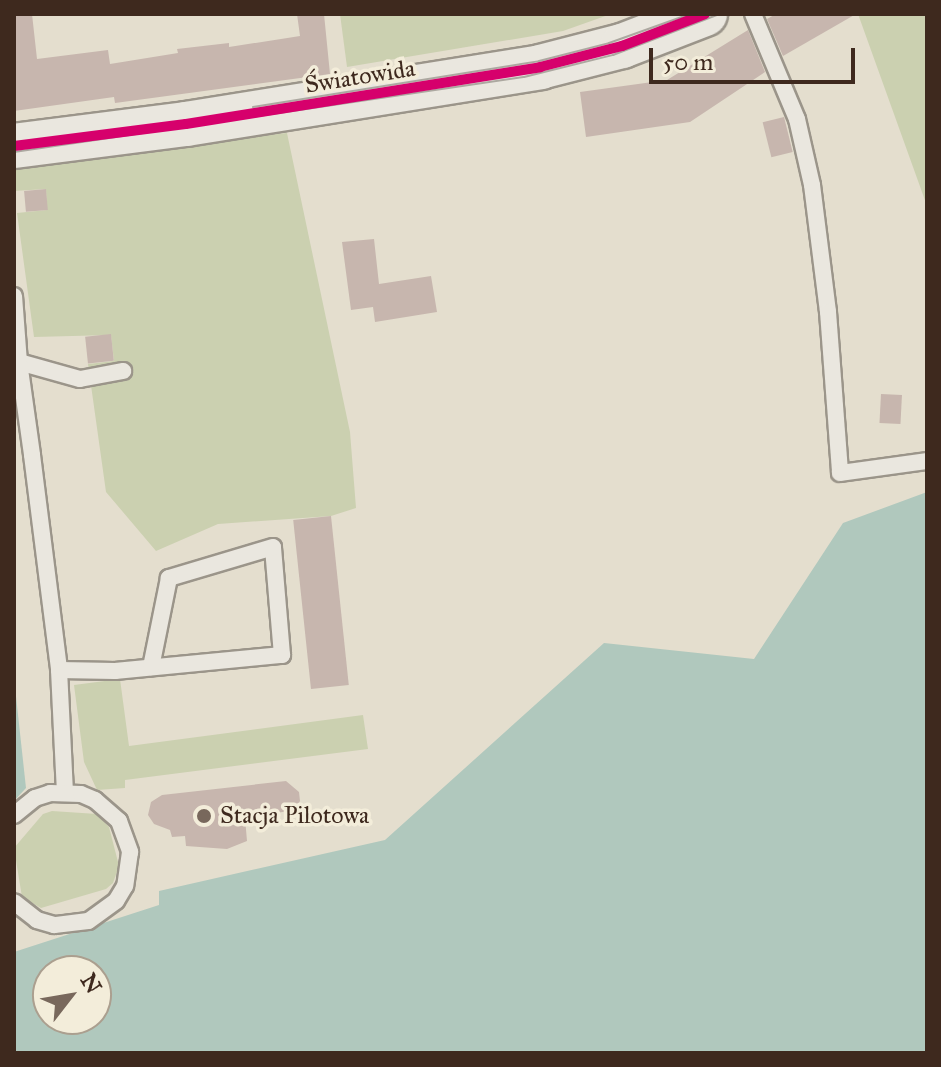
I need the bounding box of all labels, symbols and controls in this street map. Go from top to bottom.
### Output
scale bar [653,32,859,82]
text: 50 m [663,47,713,77]
street label: Światowida [303,54,417,100]
place label: Stacja Pilotowa [220,802,369,830]
marker: Stacja Pilotowa [195,807,213,825]
north arrow [32,955,112,1035]
text: N [75,968,108,998]

